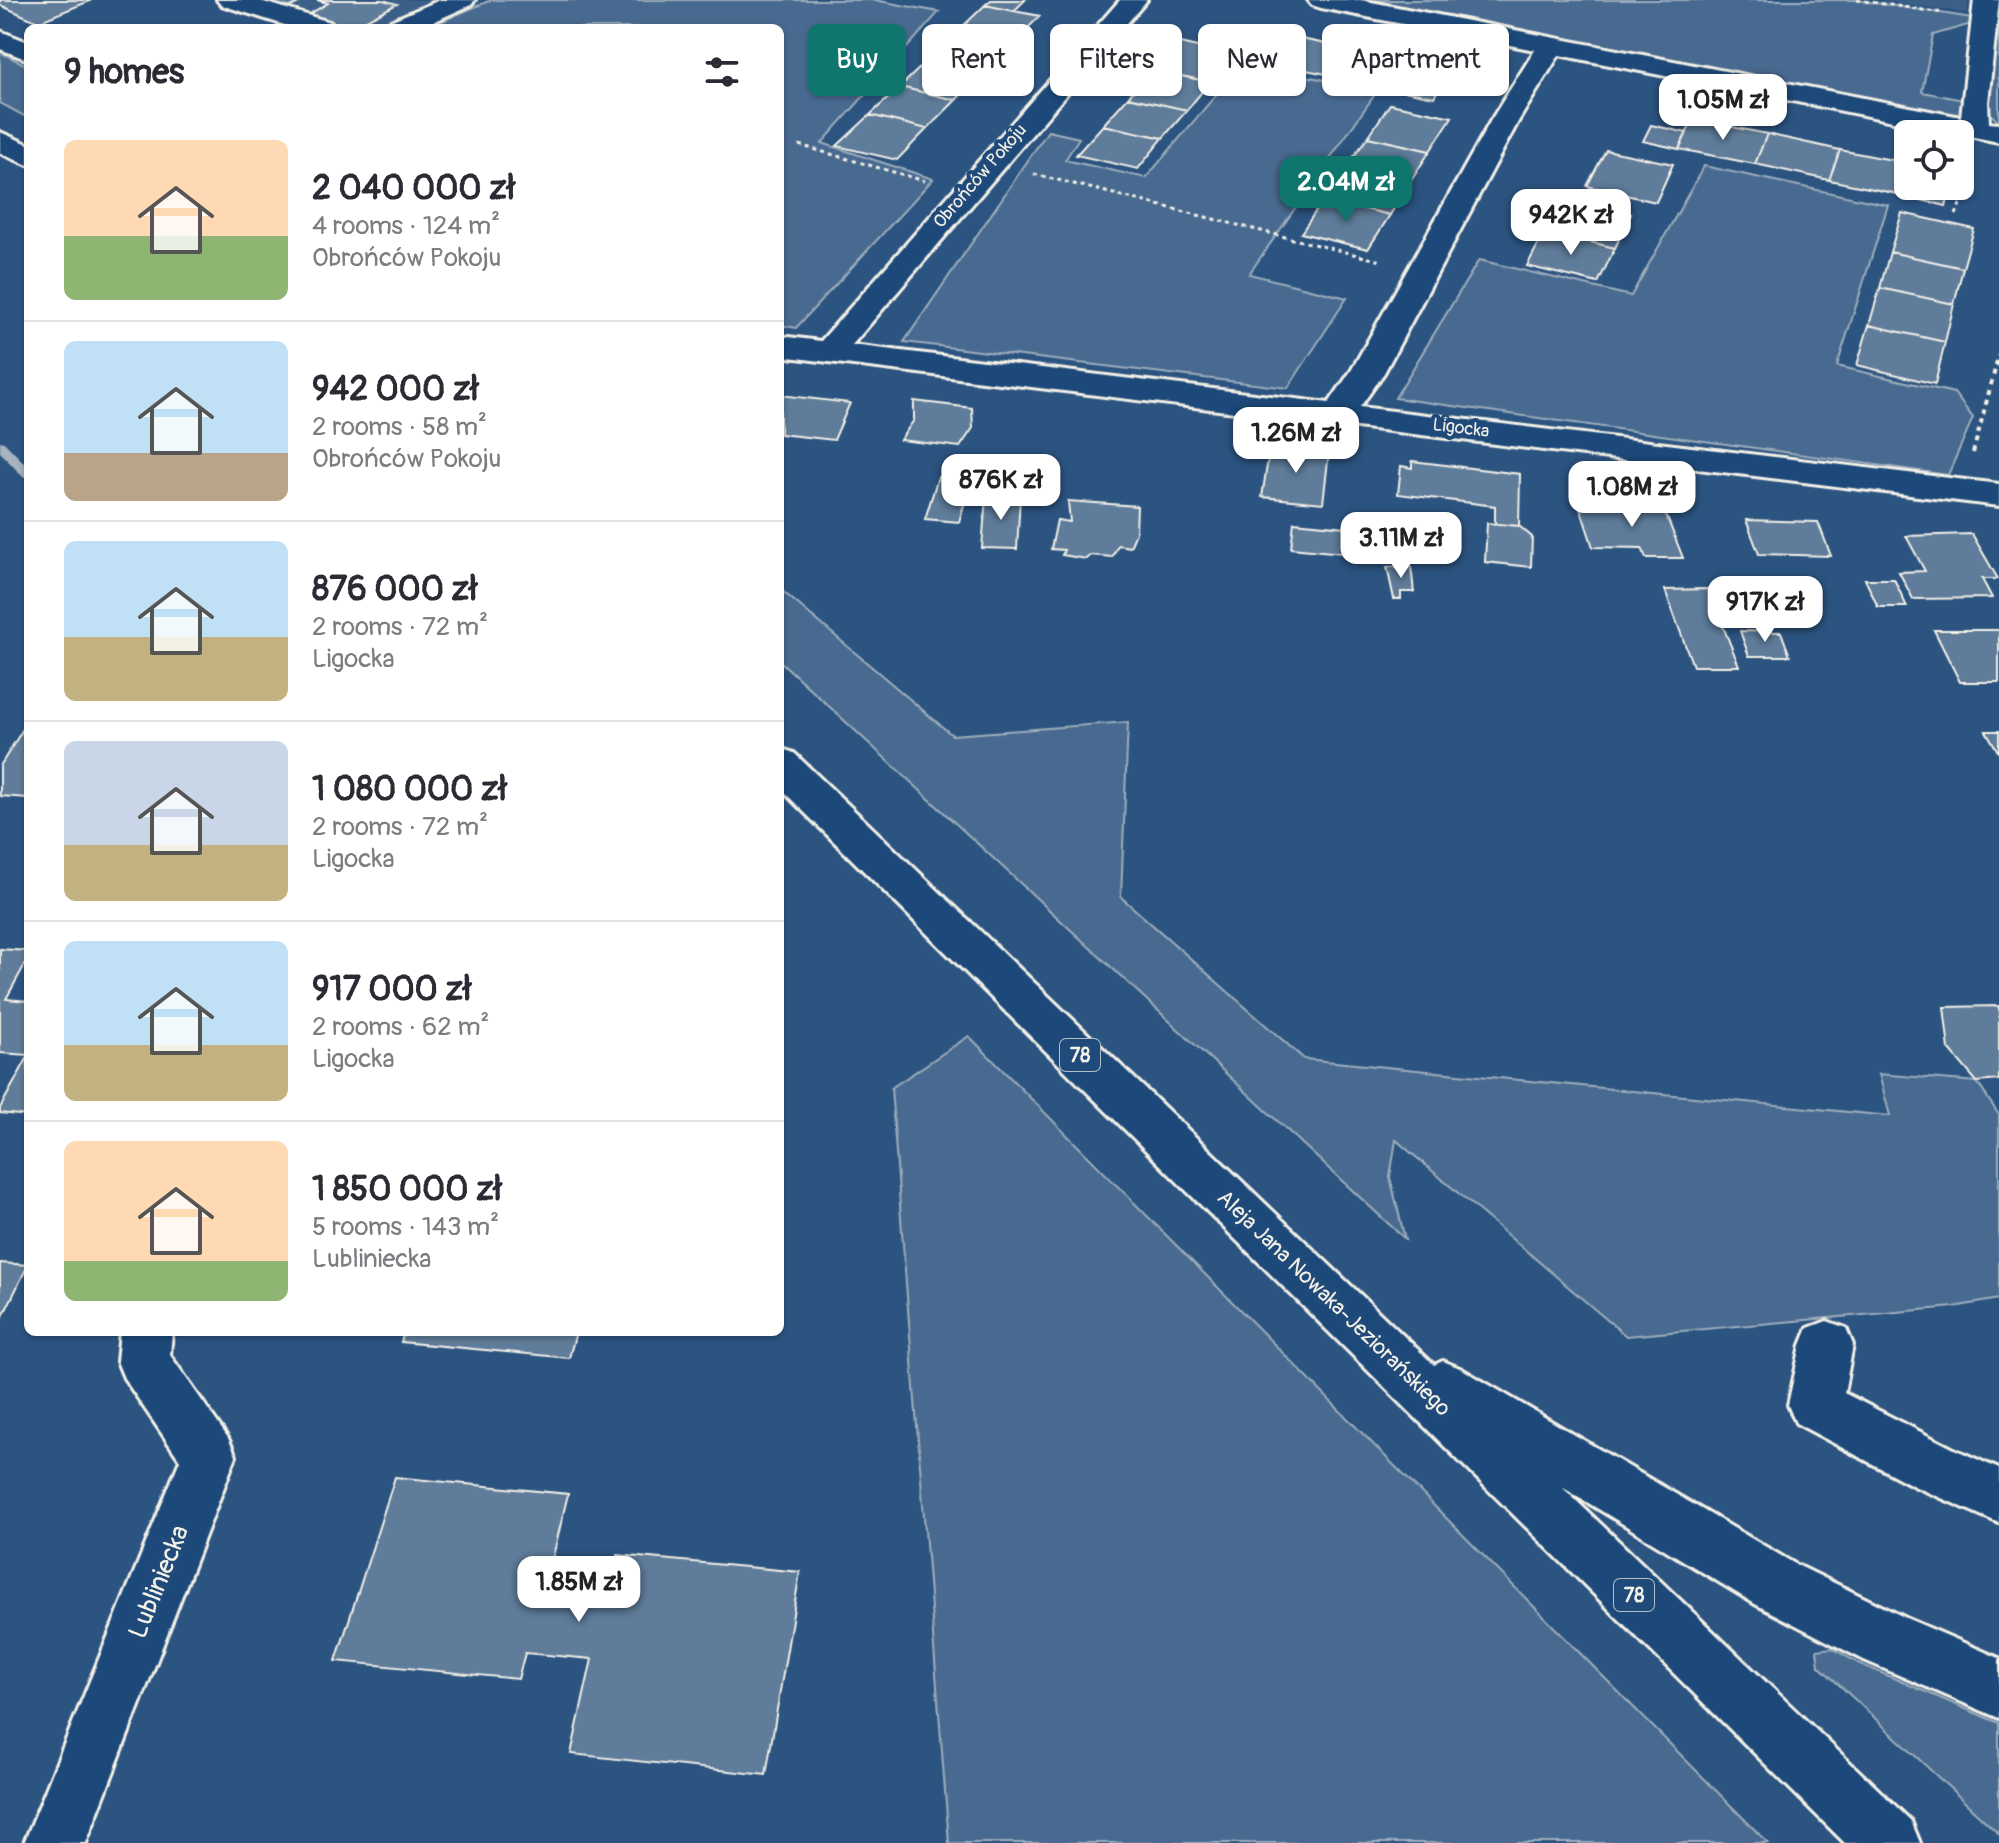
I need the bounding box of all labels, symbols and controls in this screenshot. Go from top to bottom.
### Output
chip: Buy [808,24,906,96]
chip: Rent [922,24,1034,96]
chip: Filters [1050,24,1182,96]
chip: New [1198,24,1306,96]
chip: Apartment [1322,24,1509,96]
icon: filters [700,50,744,94]
text: 9 homes [64,51,184,94]
pin: 1.05M zł [1640,74,1806,142]
text: 1.05M zł [1677,84,1769,116]
street label: Obrońców Pokoju [928,119,1032,233]
map controls [1894,120,1974,200]
button: locate [1894,120,1974,200]
pin: 2.04M zł [1263,156,1429,224]
text: 2.04M zł [1297,166,1395,198]
text: 2 040 000 zł [312,167,515,210]
icon: home [128,172,224,268]
pin: 942K zł [1497,189,1645,257]
text: 942K zł [1529,199,1613,231]
text: 4 rooms · 124 m² [312,210,500,242]
text: Obrońców Pokoju [312,242,501,274]
text: 942 000 zł [312,368,479,411]
icon: home [128,373,224,469]
pin: 1.26M zł [1213,407,1379,475]
text: 2 rooms · 58 m² [312,411,487,443]
street label: Ligocka [1431,413,1491,443]
text: 1.26M zł [1251,417,1341,449]
text: Obrońców Pokoju [312,443,501,475]
pin: 876K zł [927,454,1075,522]
pin: 1.08M zł [1549,461,1715,529]
text: 876K zł [959,464,1043,496]
text: 1.08M zł [1586,471,1678,503]
pin: 3.11M zł [1318,512,1484,580]
text: 3.11M zł [1359,522,1443,554]
text: 876 000 zł [312,568,477,611]
icon: home [128,573,224,669]
pin: 917K zł [1691,576,1839,644]
text: 917K zł [1726,586,1804,618]
text: 2 rooms · 72 m² [312,611,488,643]
text: Ligocka [312,643,394,675]
text: 1 080 000 zł [312,768,507,811]
icon: home [128,773,224,869]
text: 2 rooms · 72 m² [312,811,488,843]
text: Ligocka [312,843,394,875]
text: 917 000 zł [312,968,471,1011]
icon: home [128,973,224,1069]
text: 2 rooms · 62 m² [312,1011,489,1043]
road number: 78 [1060,1039,1100,1071]
text: Ligocka [312,1043,394,1075]
text: 1 850 000 zł [312,1168,502,1211]
icon: home [128,1173,224,1269]
street label: Aleja Jana Nowaka-Jeziorańskiego [1211,1184,1457,1422]
text: 5 rooms · 143 m² [312,1211,499,1243]
text: Lubliniecka [312,1243,431,1275]
street label: Lubliniecka [122,1521,196,1643]
pin: 1.85M zł [496,1556,662,1624]
text: 1.85M zł [535,1566,623,1598]
road number: 78 [1614,1579,1654,1611]

